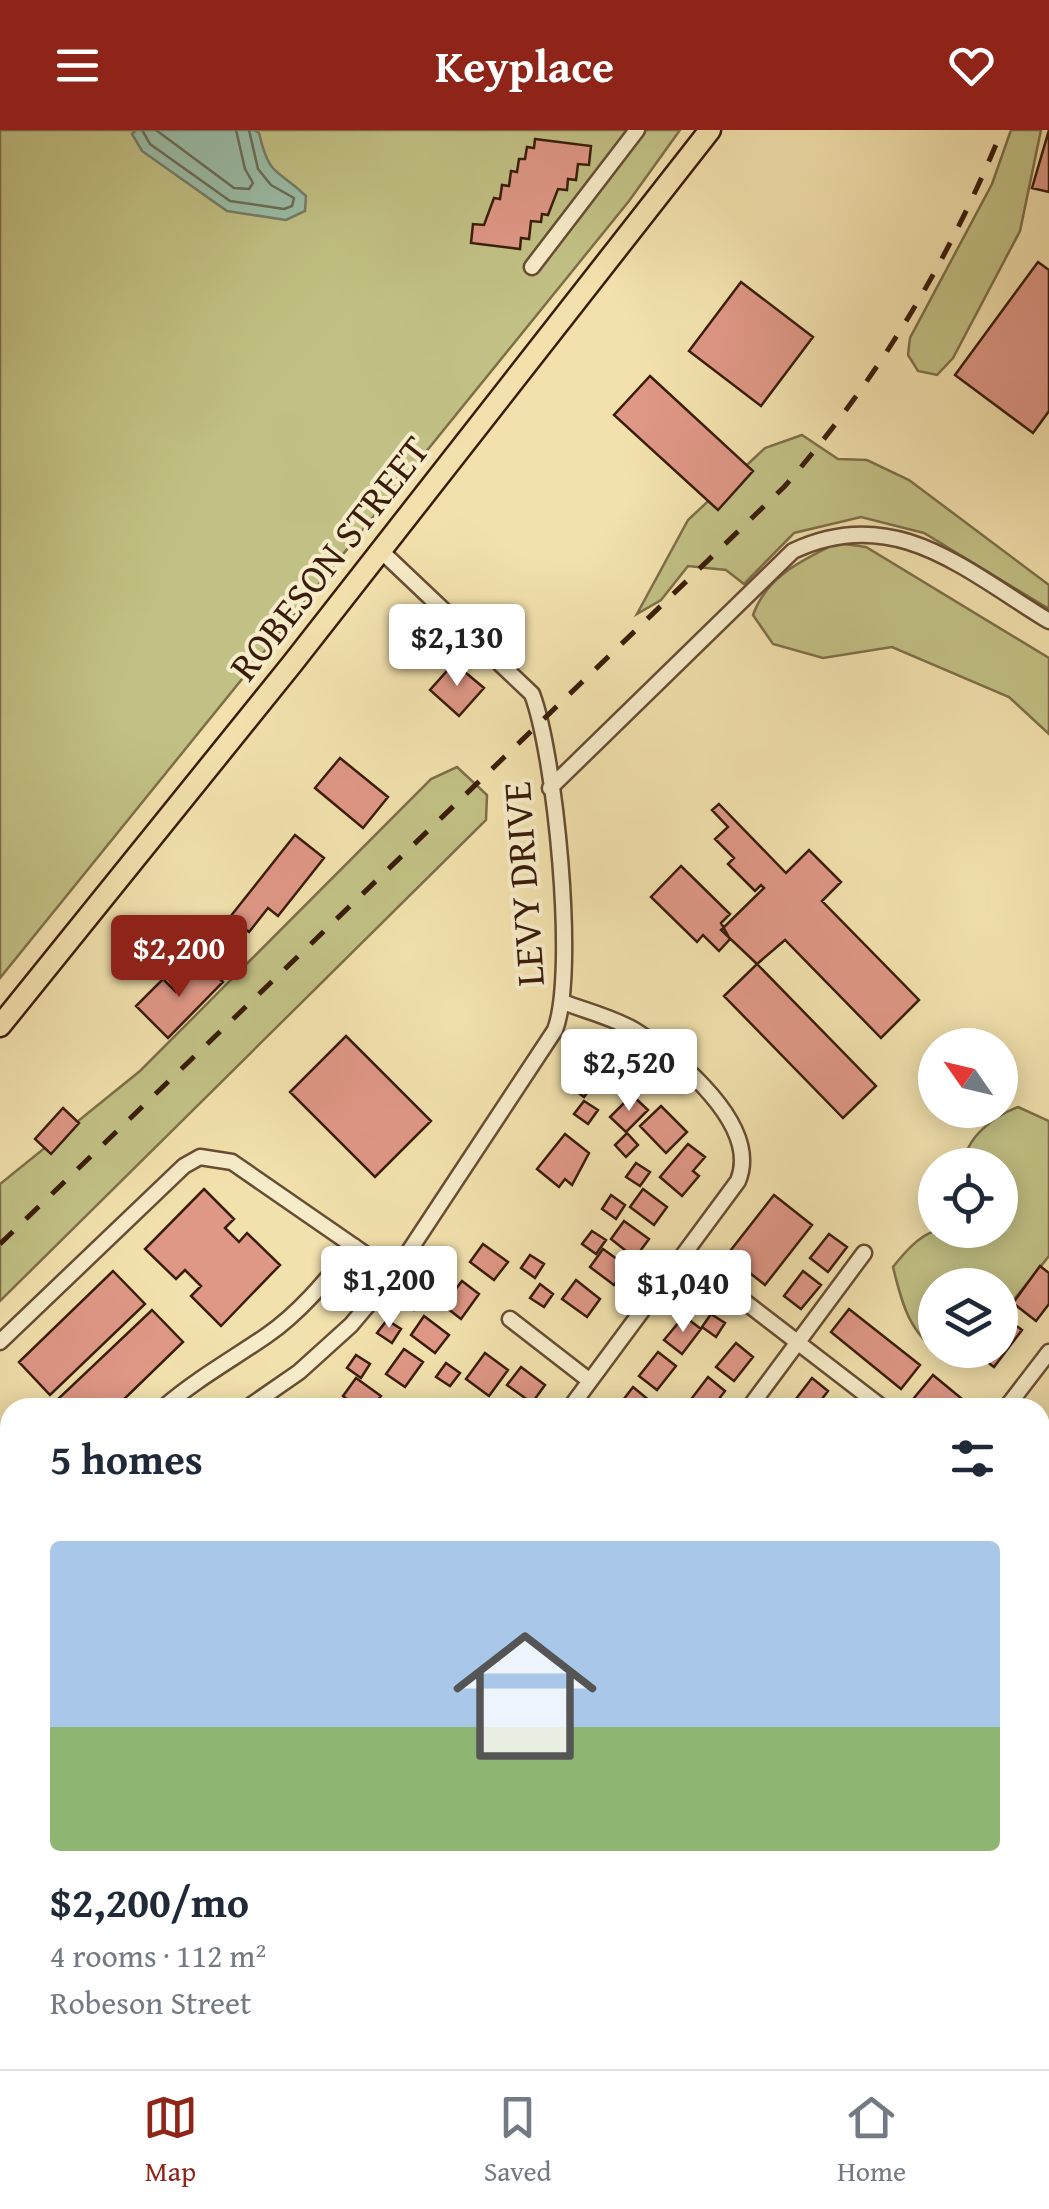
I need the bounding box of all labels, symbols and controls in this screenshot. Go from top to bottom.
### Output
text: Keyplace [435,33,614,98]
icon: menu [50,38,105,93]
icon: heart [944,38,999,93]
street label: ROBESON STREET [214,423,443,693]
pin: $2,130 [376,604,538,689]
text: $2,130 [411,613,503,660]
street label: LEVY DRIVE [486,780,559,988]
pin: $2,200 [98,915,260,1000]
text: $2,200 [133,924,225,971]
north arrow [918,1028,1018,1128]
map controls [918,1028,1018,1368]
pin: $2,520 [548,1029,710,1114]
text: $2,520 [583,1038,675,1085]
button: locate [918,1148,1018,1248]
pin: $1,200 [308,1246,470,1331]
pin: $1,040 [602,1250,764,1335]
text: $1,200 [343,1255,435,1302]
text: $1,040 [637,1259,729,1306]
button: layers [918,1268,1018,1368]
text: 5 homes [50,1428,203,1489]
icon: filters [945,1431,1000,1486]
icon: home [435,1606,615,1786]
text: $2,200/mo [50,1871,249,1932]
text: 4 rooms · 112 m² [50,1932,266,1979]
text: Robeson Street [50,1979,251,2026]
tab: Map [143,2090,198,2191]
tab: Saved [484,2090,551,2191]
tab: Home [837,2090,906,2191]

